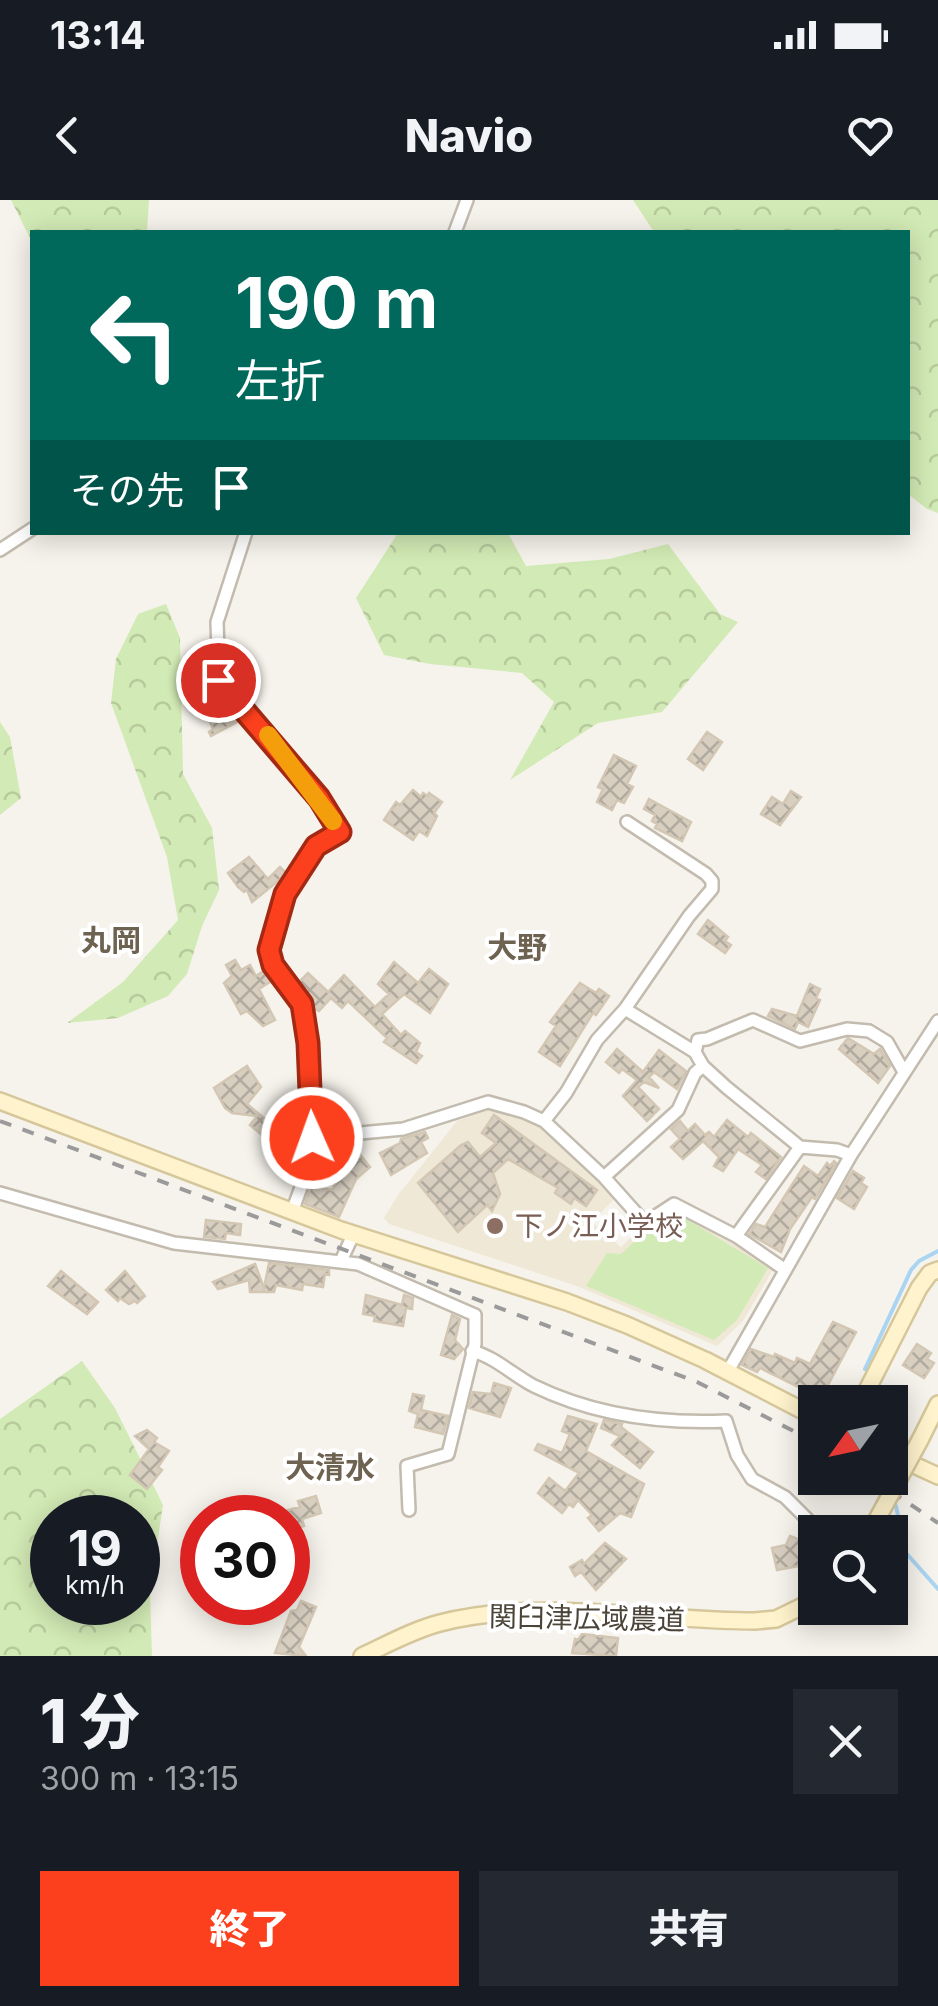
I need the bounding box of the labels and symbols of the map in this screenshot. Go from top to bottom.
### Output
pin [176,638,261,723]
district label: 丸岡 [81,922,141,958]
district label: 大野 [487,929,547,965]
position arrow [260,1086,364,1190]
place label: 下ノ江小学校 [515,1209,683,1243]
marker: 下ノ江小学校 [484,1215,506,1237]
north arrow [798,1385,908,1495]
district label: 大清水 [285,1449,375,1485]
speed limit sign: 30 [180,1495,310,1625]
street label: 関臼津広域農道 [489,1599,685,1637]

